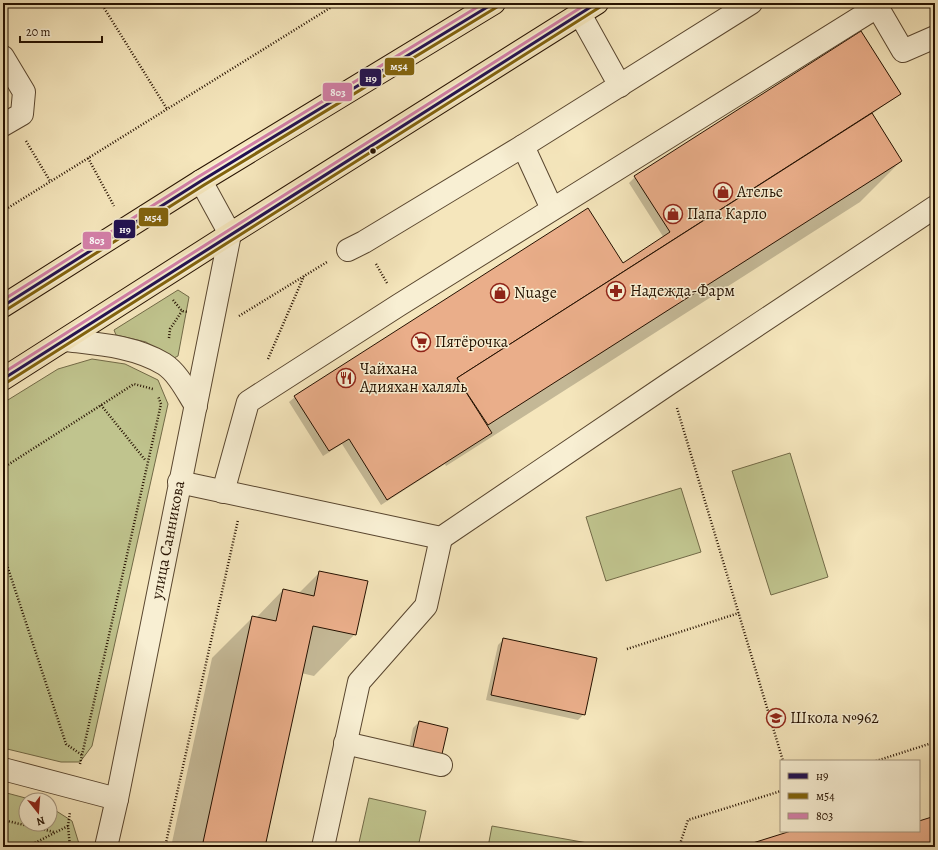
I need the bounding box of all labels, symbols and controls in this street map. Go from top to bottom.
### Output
scale bar [20,18,102,44]
text: 20 m [26,24,50,40]
line badge: м54 [384,57,415,76]
text: м54 [390,59,408,74]
line badge: н9 [359,68,382,87]
text: н9 [365,71,377,86]
line badge: 803 [322,82,353,102]
text: 803 [330,85,346,100]
unlabelled marker [368,146,378,156]
shop icon: Ателье [712,181,734,203]
place label: Ателье [736,181,783,203]
shop icon: Папа Карло [662,203,684,225]
place label: Папа Карло [687,203,767,225]
line badge: м54 [138,207,169,227]
text: м54 [144,210,162,225]
line badge: н9 [113,219,136,239]
text: н9 [119,222,131,237]
line badge: 803 [82,231,112,250]
text: 803 [89,233,105,248]
pharmacy icon: Надежда-Фарм [605,280,627,302]
place label: Надежда-Фарм [630,280,735,302]
shop icon: Nuage [489,282,511,304]
place label: Nuage [514,282,557,304]
supermarket icon: Пятёрочка [410,331,432,353]
place label: Пятёрочка [435,331,509,353]
place label: Чайхана Адияхан халяль [359,358,467,398]
restaurant icon: Чайхана Адияхан халяль [335,367,357,389]
street label: улица Санникова [146,478,190,602]
school or university icon: Школа №962 [765,707,787,729]
place label: Школа №962 [790,707,879,729]
legend [780,760,920,832]
text: н9 [816,768,828,784]
text: м54 [816,788,835,804]
north arrow [18,792,58,832]
text: 803 [816,808,833,824]
text: N [35,813,47,829]

